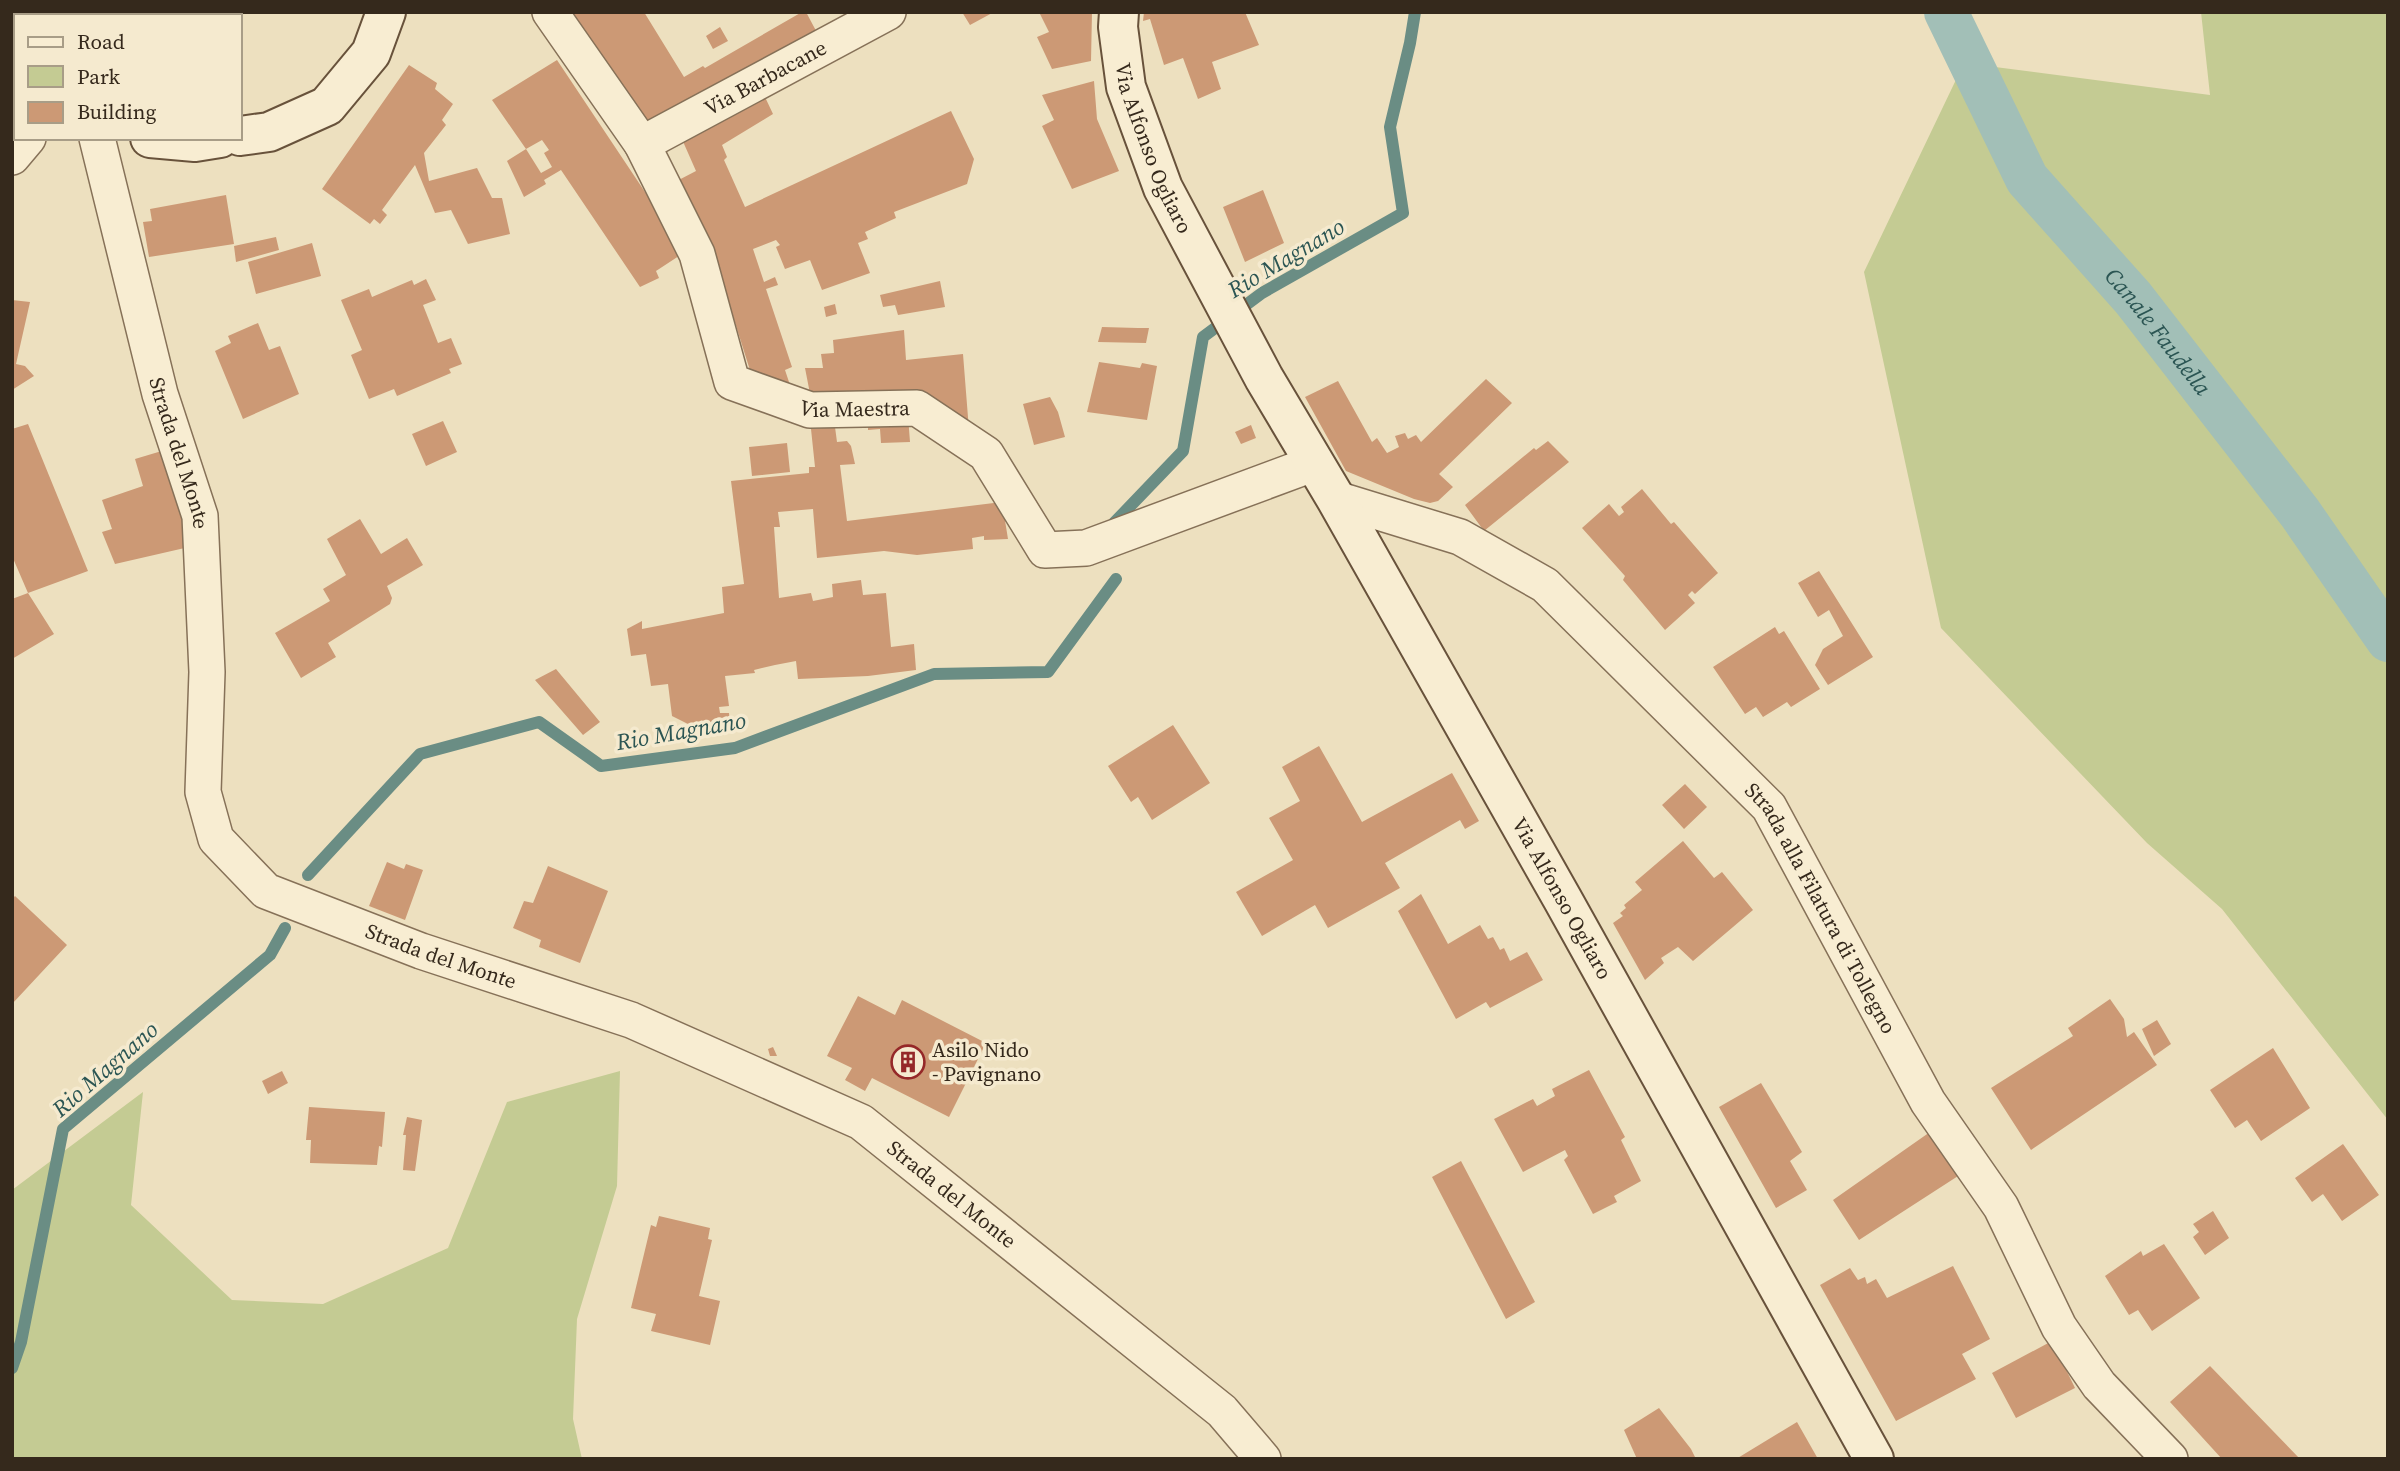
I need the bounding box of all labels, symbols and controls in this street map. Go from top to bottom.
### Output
legend [14,14,242,140]
text: Road [77,27,125,56]
street label: Via Barbacane [699,33,831,122]
street label: Via Alfonso Ogliaro [1109,61,1200,238]
text: Park [77,62,121,91]
text: Building [77,97,156,126]
water label: Rio Magnano [1221,210,1351,306]
water label: Canale Faudella [2097,261,2219,402]
street label: Strada del Monte [142,374,216,530]
street label: Via Maestra [795,392,910,424]
water label: Rio Magnano [613,704,748,758]
street label: Strada alla Filatura di Tollegno [1739,776,1903,1039]
street label: Via Alfonso Ogliaro [1505,812,1619,984]
street label: Strada del Monte [362,916,520,995]
water label: Rio Magnano [44,1014,165,1125]
place label: Asilo Nido - Pavignano [932,1035,1041,1088]
building icon: Asilo Nido - Pavignano [889,1043,927,1081]
street label: Strada del Monte [881,1133,1023,1255]

